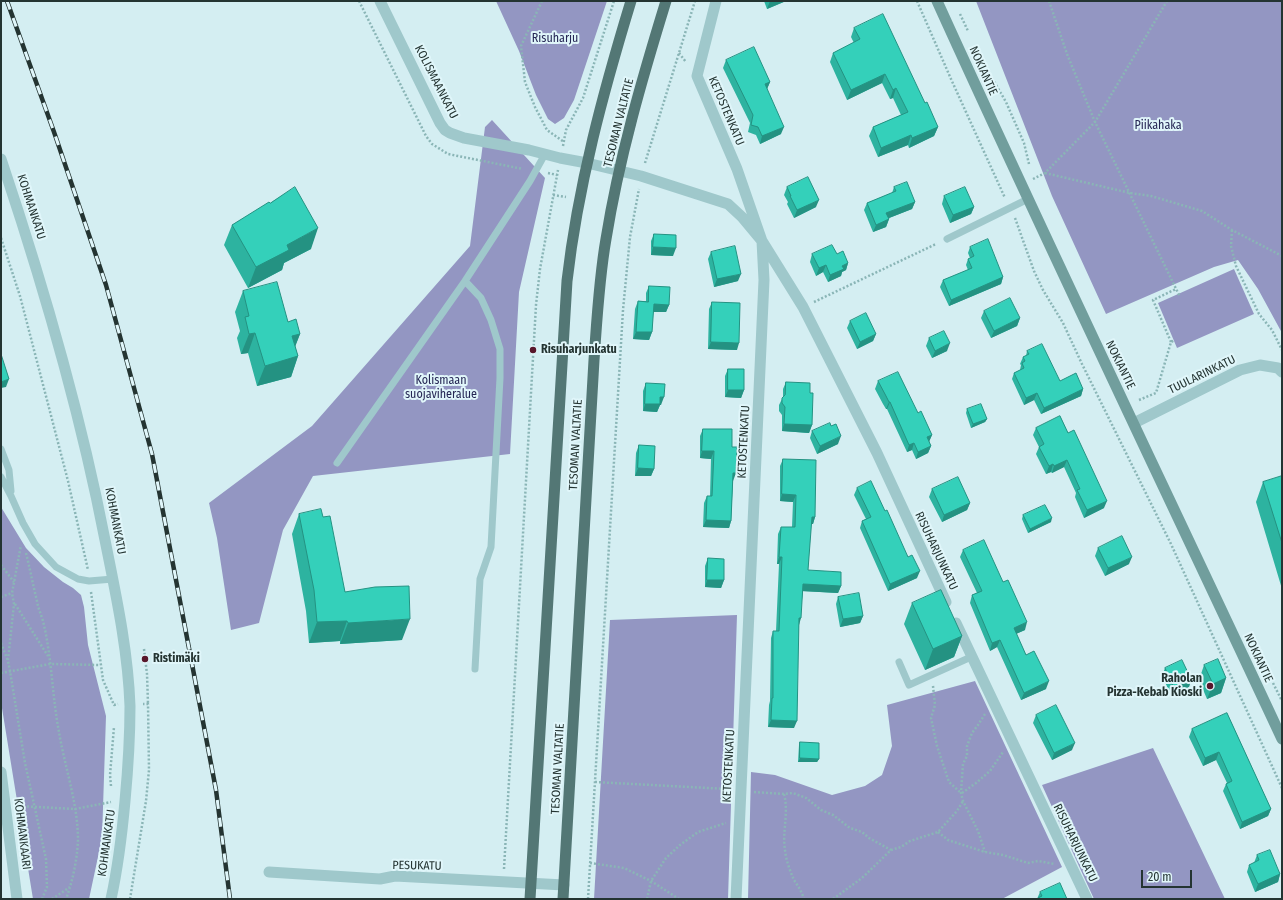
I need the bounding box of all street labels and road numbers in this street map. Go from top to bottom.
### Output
street label: KOLISMAANKATU [411,43,461,121]
street label: NOKIANTIE [966,44,1000,98]
street label: KETOSTENKATU [705,74,747,148]
street label: TESOMAN VALTATIE [601,77,637,169]
street label: KOHMANKATU [14,173,48,241]
street label: NOKIANTIE [1102,338,1138,392]
street label: TUULARINKATU [1166,353,1238,397]
street label: TESOMAN VALTATIE [566,399,586,491]
street label: KETOSTENKATU [735,405,753,479]
street label: KOHMANKATU [101,486,129,556]
street label: RISUHARJUNKATU [912,509,960,593]
street label: NOKIANTIE [1240,631,1276,685]
street label: TESOMAN VALTATIE [548,723,568,815]
street label: KETOSTENKATU [720,729,738,803]
street label: KOHMANKAARI [10,798,34,870]
street label: RISUHARJUNKATU [1050,802,1100,884]
street label: KOHMANKATU [95,808,119,878]
street label: PESUKATU [392,858,442,874]

